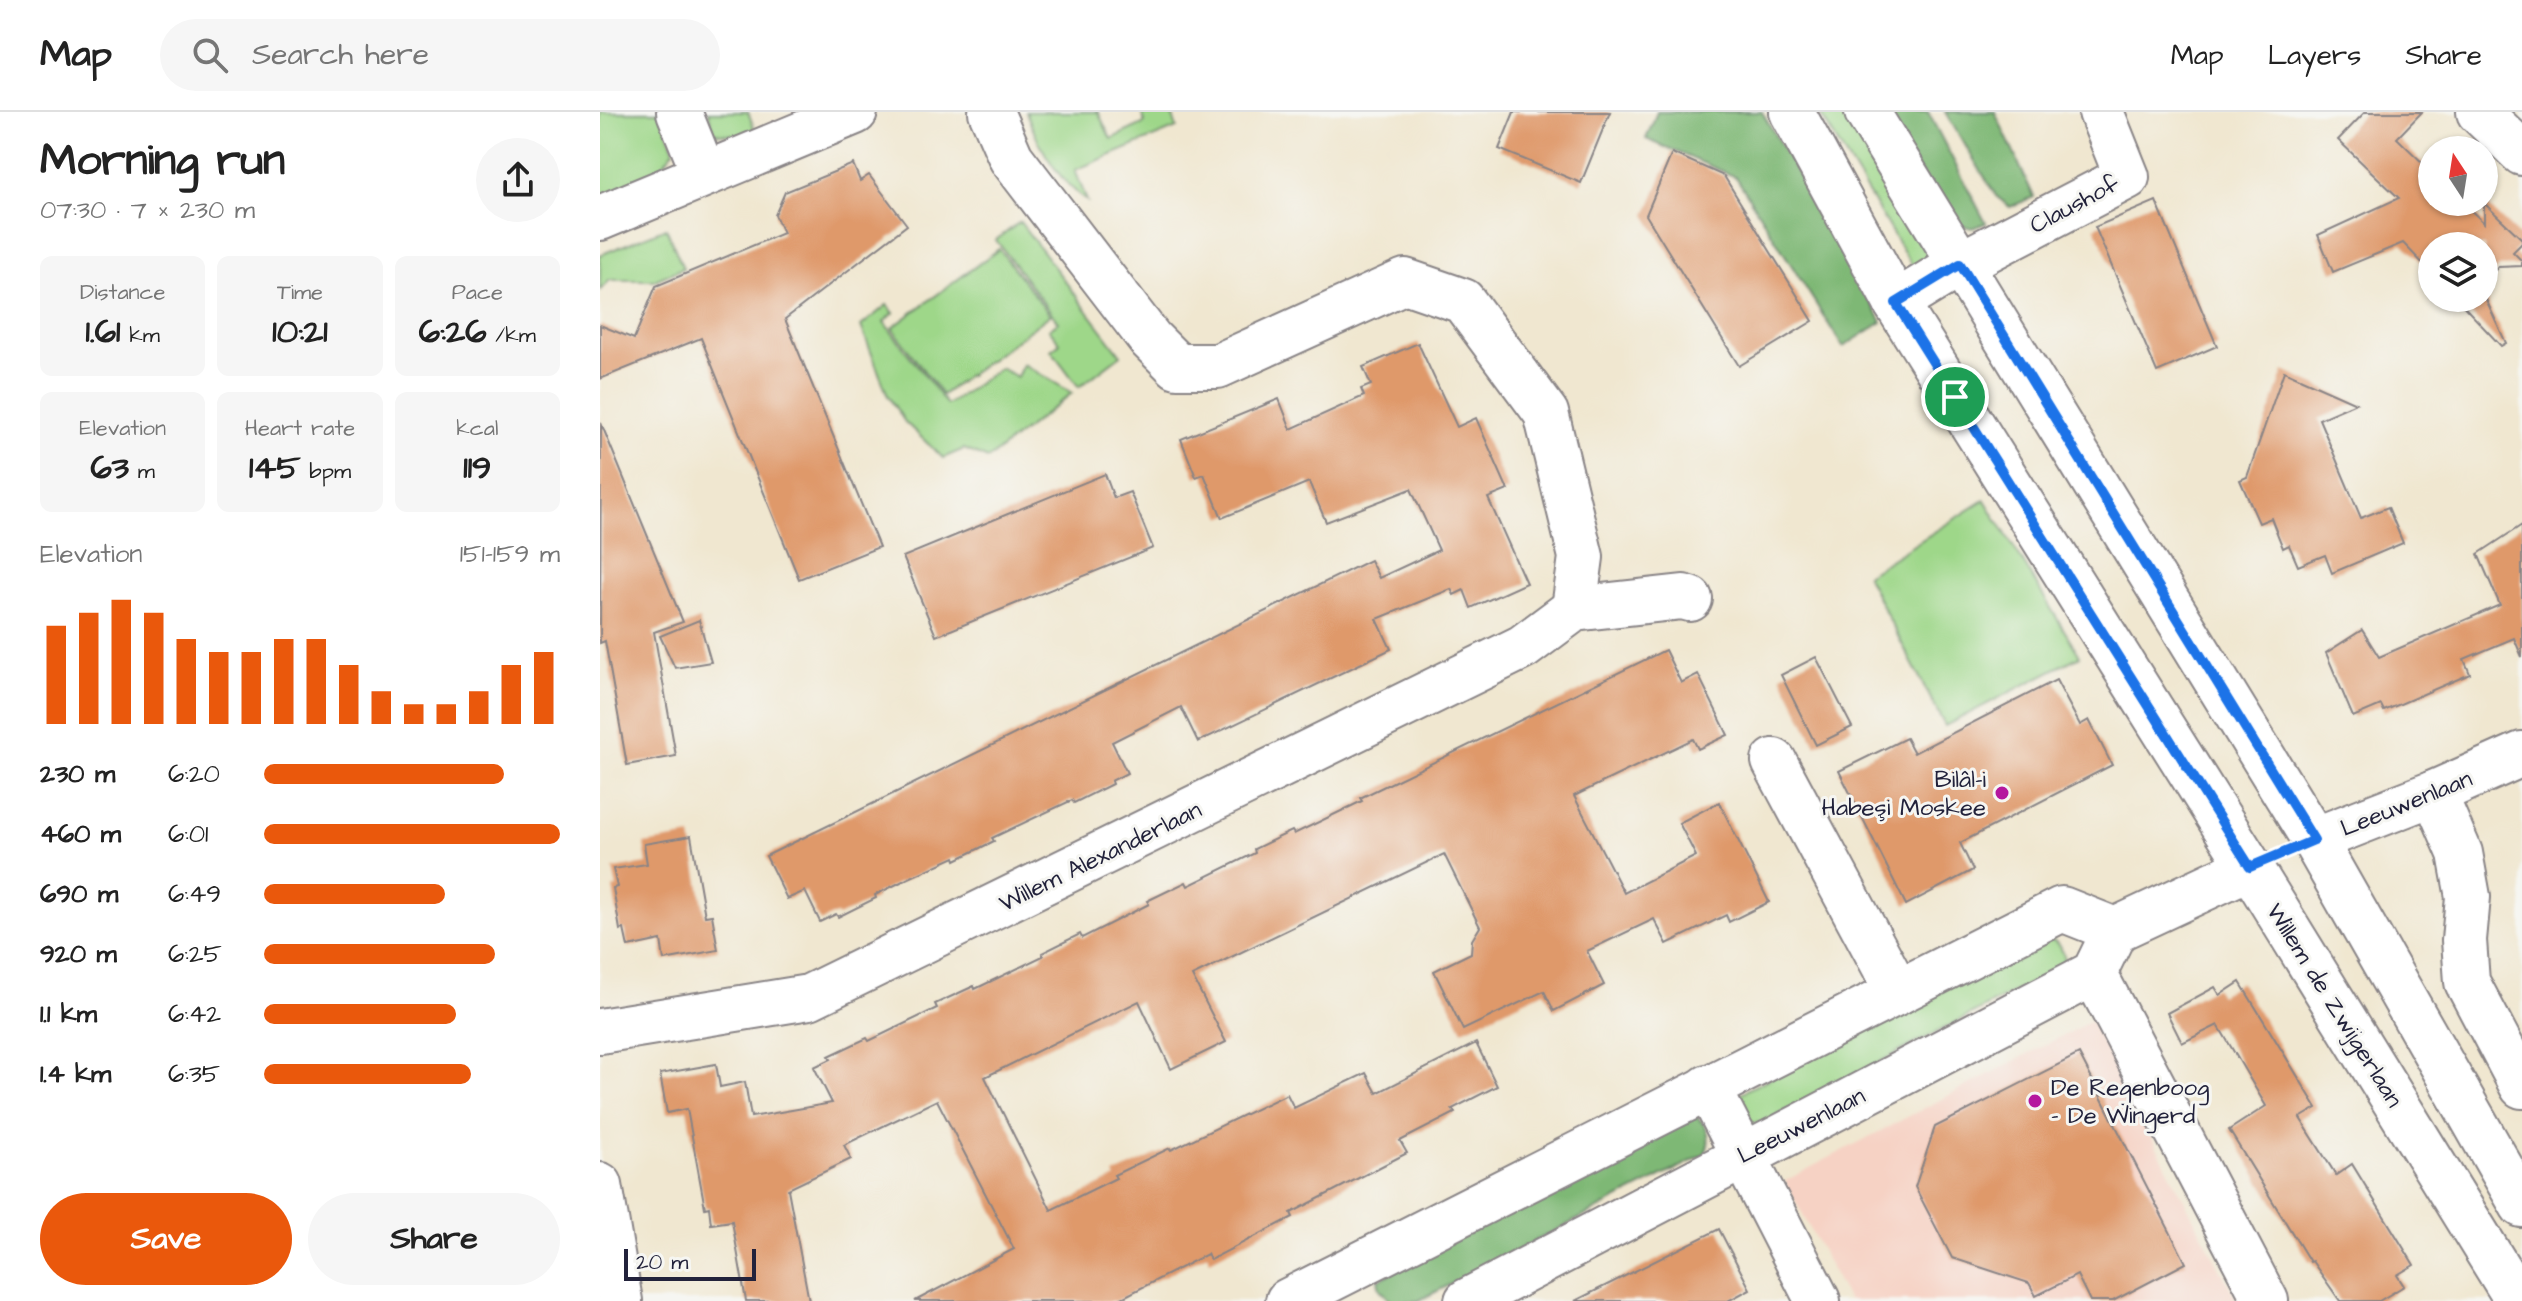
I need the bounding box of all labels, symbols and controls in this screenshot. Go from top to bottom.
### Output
search box [160,19,720,91]
text: Map [40,29,112,81]
icon: search [188,33,232,77]
text: Search here [252,34,429,76]
text: Map [2171,36,2224,75]
text: Layers [2268,36,2361,75]
text: Share [2405,36,2482,75]
text: Morning run [40,131,285,192]
north arrow [2418,136,2498,216]
map controls [2418,136,2498,312]
button: share [476,138,560,222]
street label: Claushof [2024,167,2126,243]
text: 07:30 · 7 × 230 m [40,192,255,228]
button: layers [2418,232,2498,312]
text: Distance [80,277,165,308]
text: Time [277,277,323,308]
text: Pace [452,277,503,308]
text: 1.61 [86,308,120,356]
text: 10:21 [272,308,328,356]
text: 6:26 [419,308,486,356]
text: km [120,320,160,351]
text: /km [486,320,536,351]
pin [1921,363,1989,431]
icon: arrive [1933,375,1977,419]
text: Elevation [79,413,166,444]
text: Heart rate [245,413,355,444]
text: kcal [456,413,498,444]
text: 63 [90,444,129,492]
text: 145 [249,444,301,492]
text: 119 [463,444,491,492]
text: m [129,456,155,487]
text: bpm [301,456,351,487]
text: Elevation [40,536,142,572]
text: 151–159 m [460,536,560,572]
text: 230 m [40,756,115,792]
text: 6:20 [168,756,220,792]
street label: Leeuwenlaan [2335,762,2477,846]
place label: Bilâl-i Habeşi Moskee [1821,763,1986,825]
marker: Bilâl-i Habeşi Moskee [1993,784,2011,802]
street label: Willem Alexanderlaan [993,793,1207,921]
text: 460 m [40,816,121,852]
text: 6:01 [168,816,208,852]
text: 690 m [40,876,118,912]
text: 6:49 [168,876,221,912]
street label: Willem de Zwijgerlaan [2257,897,2411,1115]
text: 920 m [40,936,117,972]
text: 6:25 [168,936,222,972]
text: 1.1 km [40,996,97,1032]
text: 6:42 [168,996,221,1032]
text: 1.4 km [40,1056,111,1092]
text: 6:35 [168,1056,220,1092]
place label: De Regenboog - De Wingerd [2051,1071,2209,1134]
street label: Leeuwenlaan [1732,1079,1871,1173]
marker: De Regenboog - De Wingerd [2026,1092,2044,1110]
button: Save [40,1193,292,1285]
button: Share [308,1193,560,1285]
scale bar [624,1245,756,1281]
text: 20 m [636,1247,688,1278]

